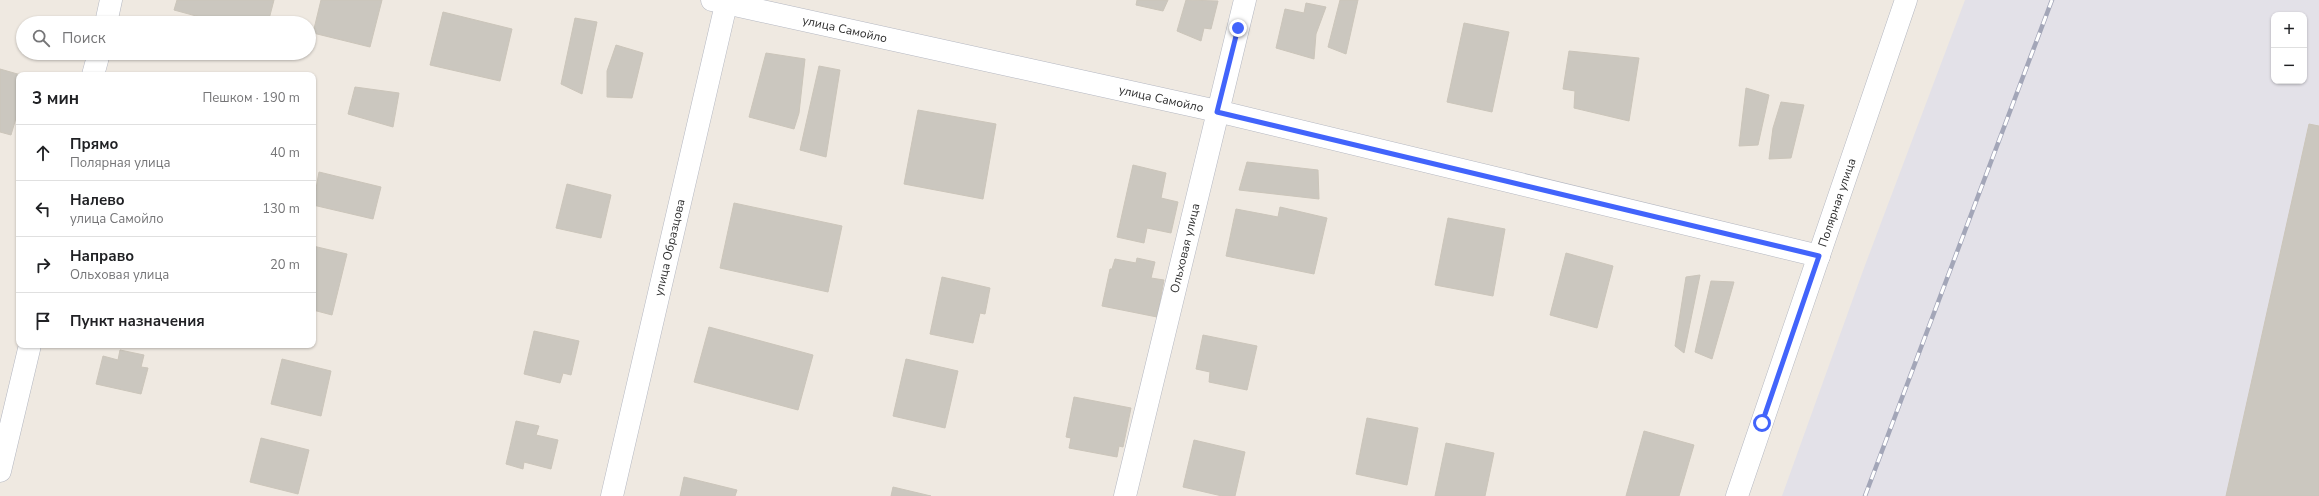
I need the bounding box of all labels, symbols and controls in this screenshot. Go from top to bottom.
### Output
street label: улица Самойло [801,12,889,46]
map controls [2271,12,2307,84]
button: + [2271,12,2307,48]
search box [16,16,316,60]
route end [1229,19,1247,37]
icon: search [30,27,52,49]
text: Поиск [62,28,106,48]
button: − [2271,48,2307,84]
street label: улица Самойло [1117,82,1205,116]
text: 3 мин [32,87,79,110]
text: Пешком · 190 m [202,89,300,107]
text: Прямо [70,134,118,154]
icon: ahead [32,142,54,164]
text: 40 m [270,144,300,162]
text: Полярная улица [70,154,170,172]
street label: Полярная улица [1814,156,1860,249]
text: Налево [70,190,125,210]
street label: улица Образцова [651,197,689,298]
icon: left [32,198,54,220]
text: 130 m [262,200,300,218]
street label: Ольховая улица [1166,202,1204,295]
text: улица Самойло [70,210,164,228]
text: Направо [70,246,134,266]
icon: right [32,254,54,276]
text: 20 m [270,256,300,274]
text: Ольховая улица [70,266,169,284]
icon: arrive [32,310,54,332]
text: Пункт назначения [70,311,205,331]
route start [1753,414,1771,432]

